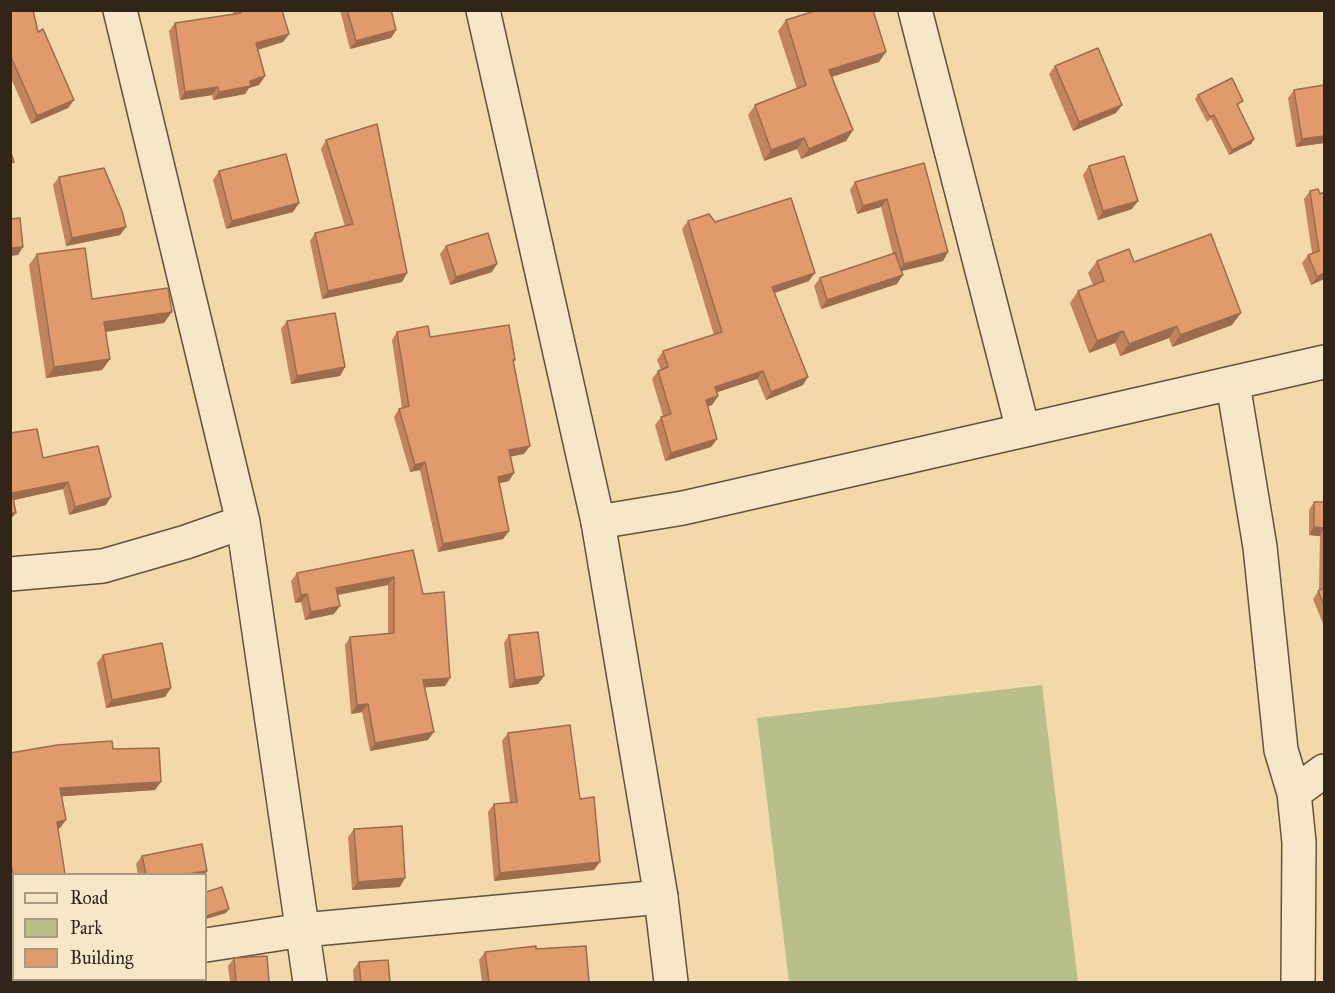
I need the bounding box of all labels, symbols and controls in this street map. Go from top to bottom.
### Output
legend [12,873,207,981]
text: Road [70,887,108,909]
text: Park [70,917,103,939]
text: Building [70,947,133,969]

